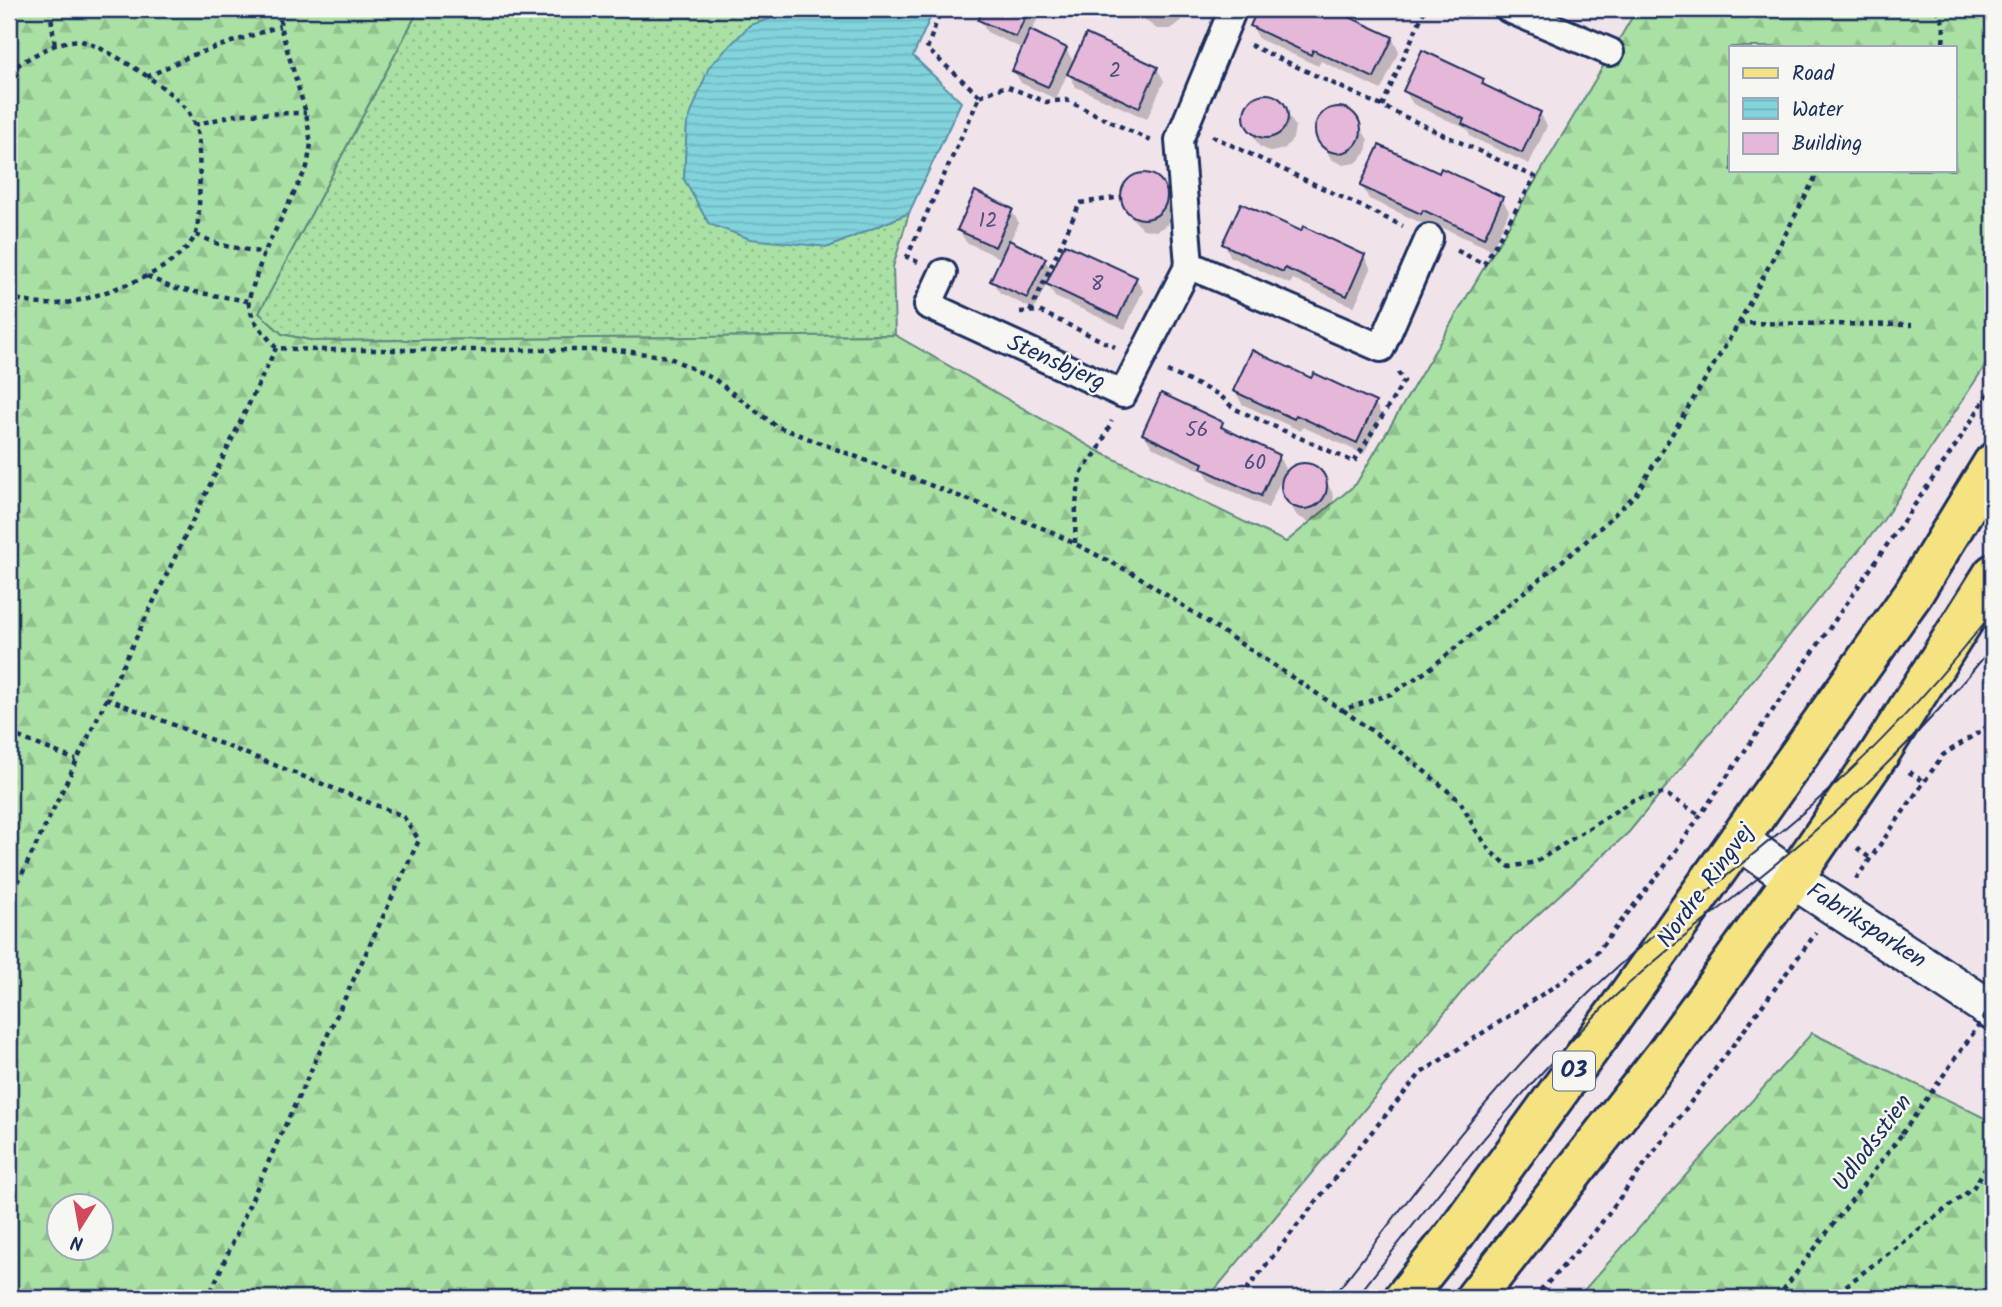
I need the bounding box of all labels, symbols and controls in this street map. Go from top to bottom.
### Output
legend [1729,46,1956,172]
house number: 2 [1109,55,1121,88]
text: Road [1792,58,1835,91]
text: Water [1792,94,1844,127]
text: Building [1792,128,1862,161]
house number: 12 [979,205,997,238]
house number: 8 [1091,268,1104,301]
street label: Stensbjerg [1000,324,1112,402]
house number: 56 [1186,414,1208,447]
house number: 60 [1244,447,1266,480]
street label: Nordre Ringvej [1647,815,1765,957]
street label: Fabriksparken [1798,872,1934,980]
road number: O3 [1553,1052,1595,1090]
street label: Udlodsstien [1823,1086,1923,1200]
north arrow [46,1192,116,1262]
text: N [68,1226,86,1258]

